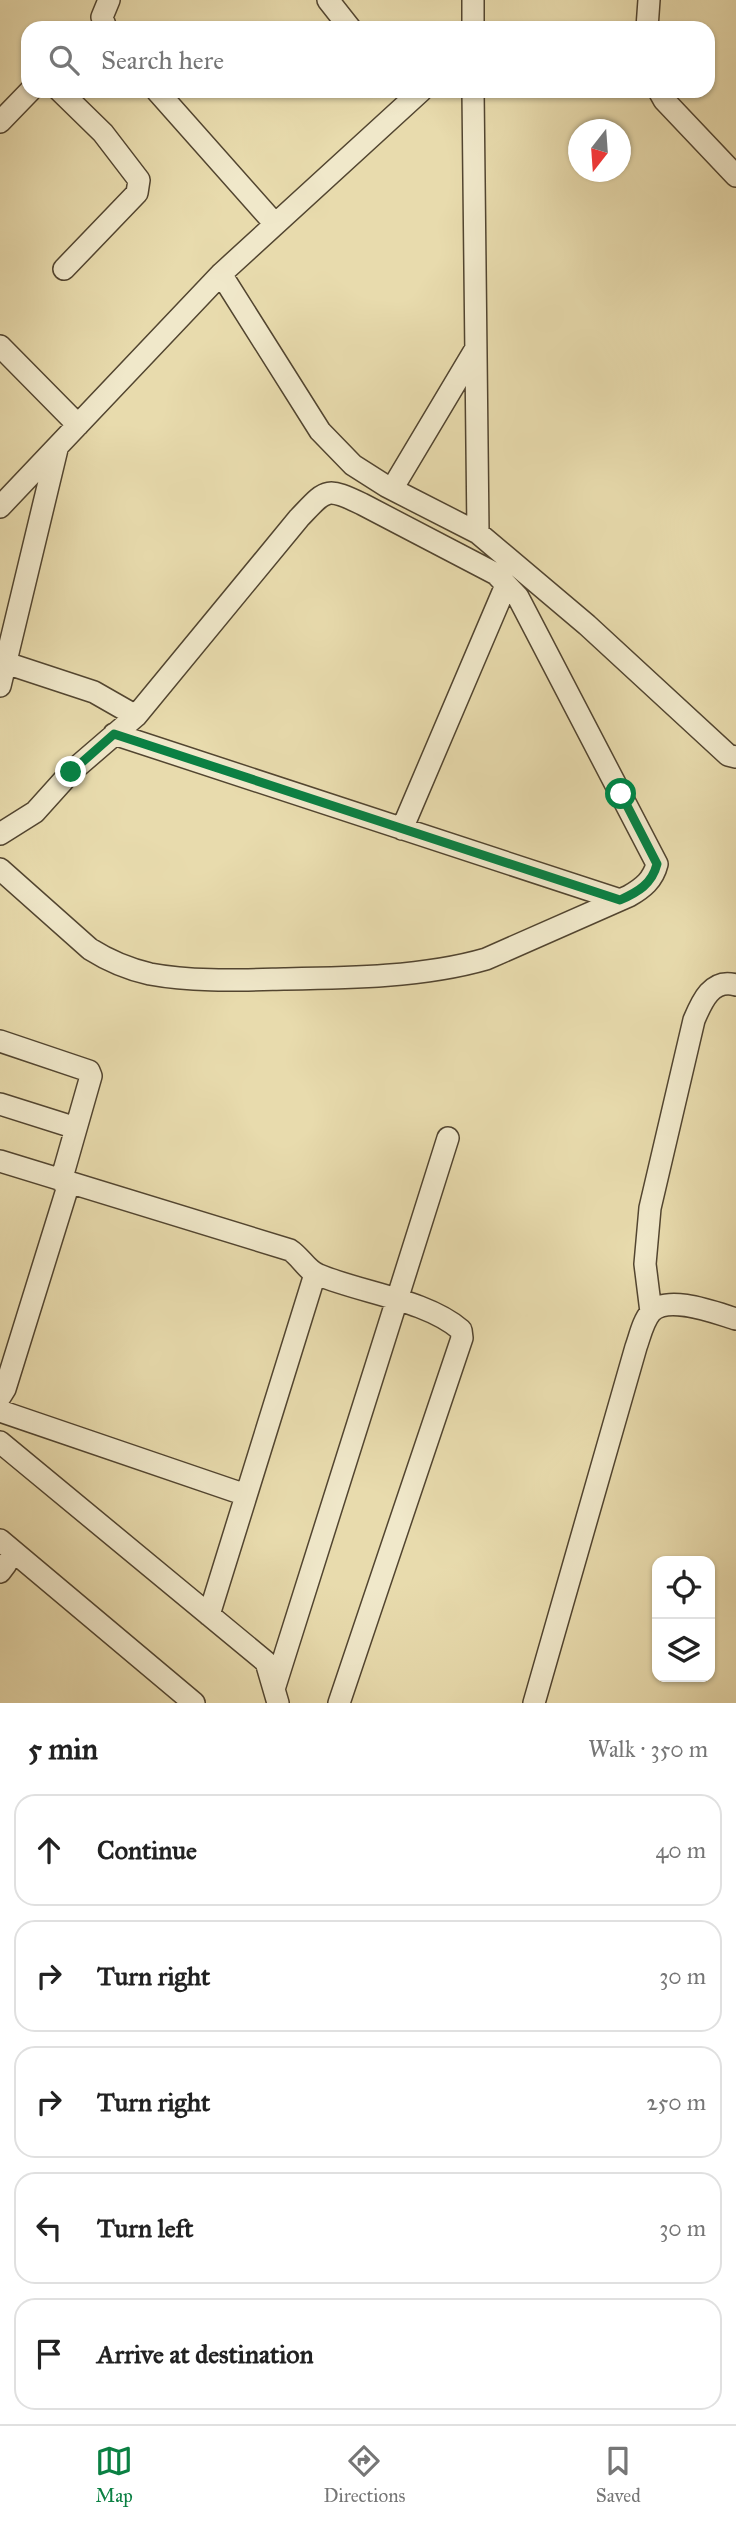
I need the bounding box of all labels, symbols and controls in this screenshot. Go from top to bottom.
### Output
search box [21,21,715,98]
icon: search [45,41,83,79]
text: Search here [101,44,224,76]
north arrow [568,119,631,182]
route end [55,756,86,787]
route start [605,778,636,809]
map controls [652,1556,715,1682]
button: locate [652,1556,715,1619]
button: layers [652,1619,715,1682]
text: 5 min [28,1731,98,1767]
text: Walk · 350 m [588,1735,708,1763]
icon: ahead [30,1831,68,1869]
text: Continue [97,1834,197,1866]
text: 40 m [656,1836,706,1864]
icon: right [30,1957,68,1995]
text: Turn right [97,1960,210,1992]
text: 30 m [659,1962,706,1990]
icon: right [30,2083,68,2121]
text: Turn right [97,2086,210,2118]
text: 250 m [646,2088,706,2116]
icon: left [30,2209,68,2247]
text: Turn left [97,2212,193,2244]
text: 30 m [659,2214,706,2242]
icon: arrive [30,2335,68,2373]
text: Arrive at destination [97,2338,314,2370]
tab: Map [95,2442,133,2507]
tab: Directions [323,2442,405,2507]
tab: Saved [596,2442,641,2507]

